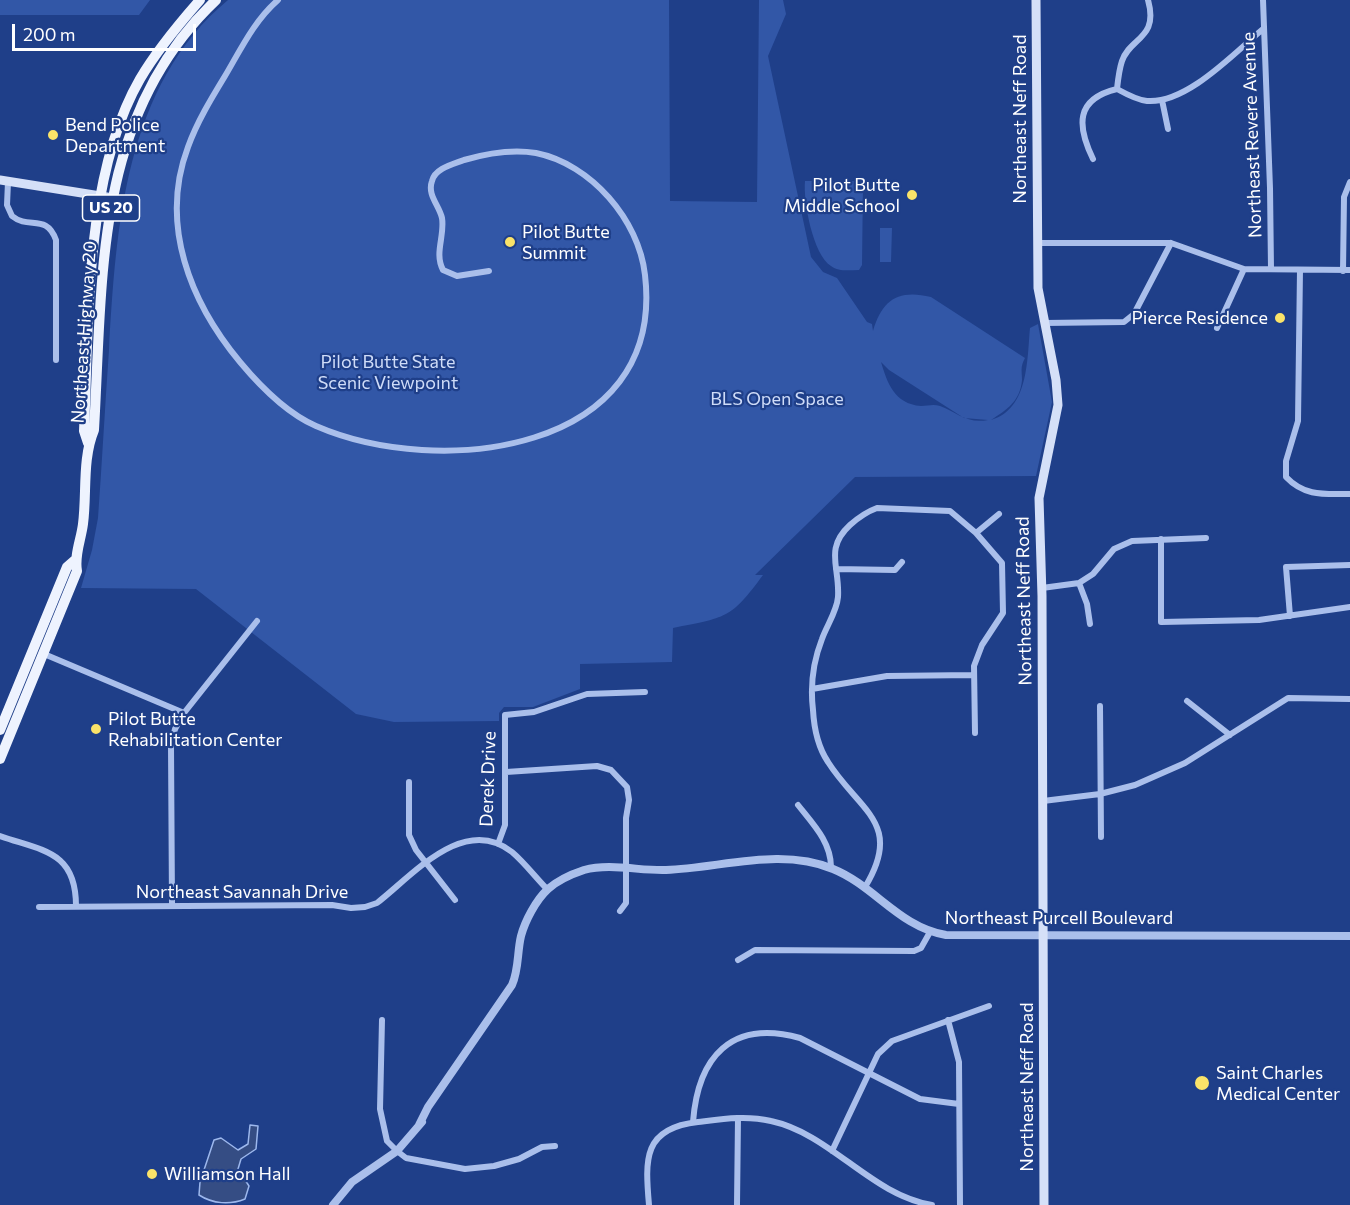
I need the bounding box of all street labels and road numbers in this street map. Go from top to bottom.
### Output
street label: Northeast Revere Avenue [1238,32,1266,238]
street label: Northeast Neff Road [1009,34,1031,204]
road number: US 20 [82,195,140,221]
street label: Northeast Highway 20 [67,240,101,424]
street label: Northeast Neff Road [1012,516,1036,686]
street label: Derek Drive [476,731,500,827]
street label: Northeast Savannah Drive [136,881,348,903]
street label: Northeast Purcell Boulevard [945,907,1173,929]
street label: Northeast Neff Road [1016,1002,1038,1172]

